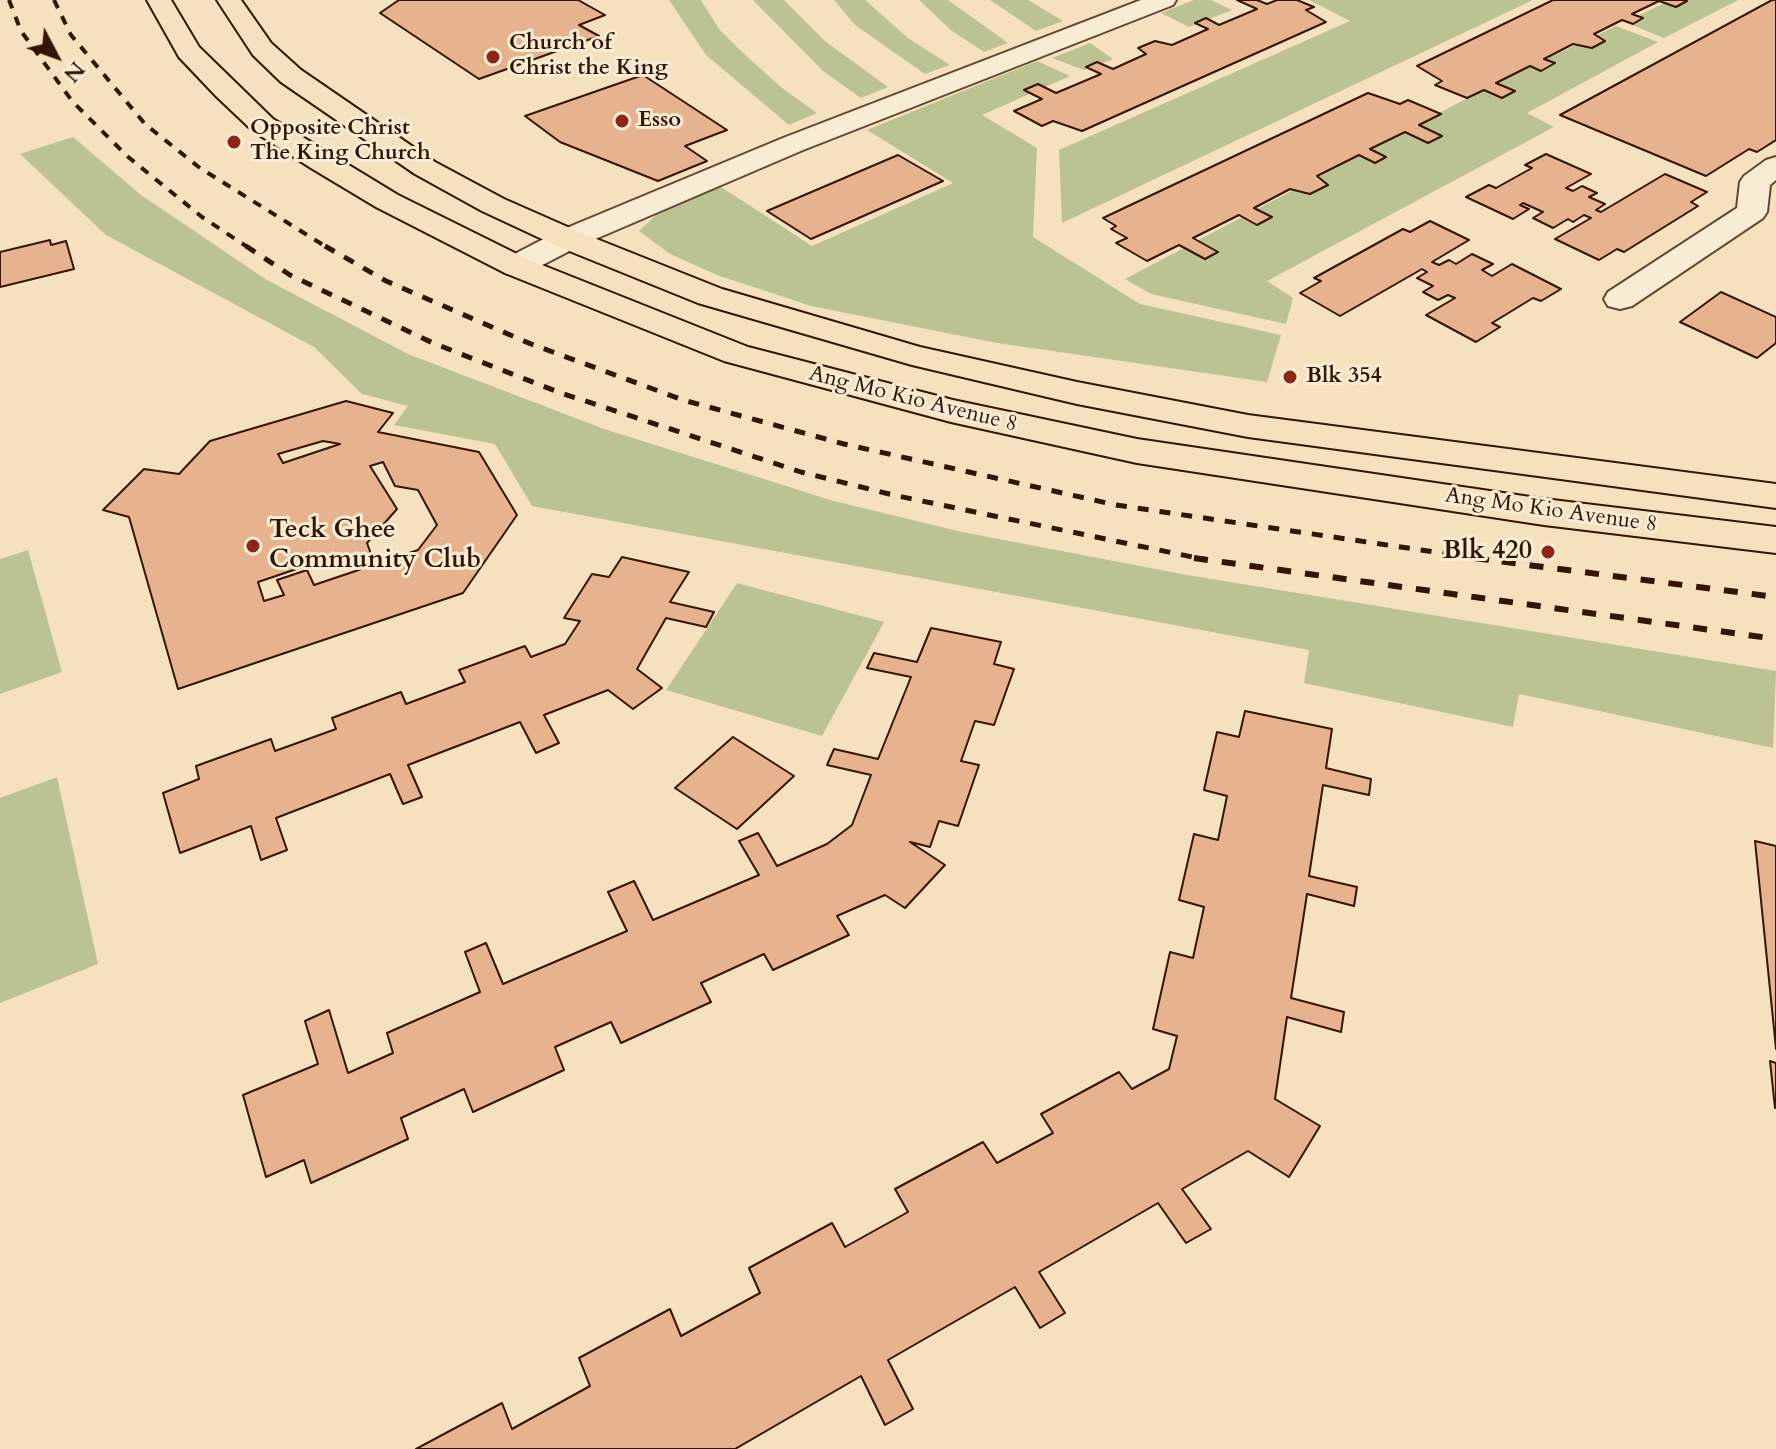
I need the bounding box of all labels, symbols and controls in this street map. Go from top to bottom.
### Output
north arrow [16,16,96,96]
place label: Church of Christ the King [509,31,668,82]
marker: Church of Christ the King [484,48,502,66]
text: N [57,55,92,89]
place label: Esso [638,108,681,134]
marker: Esso [613,112,631,130]
place label: Opposite Christ The King Church [250,116,431,168]
marker: Opposite Christ The King Church [225,133,243,151]
street label: Ang Mo Kio Avenue 8 [806,361,1020,439]
place label: Blk 354 [1306,364,1382,390]
marker: Blk 354 [1281,368,1299,386]
street label: Ang Mo Kio Avenue 8 [1443,483,1659,539]
place label: Teck Ghee Community Club [269,515,481,576]
place label: Blk 420 [1442,536,1532,568]
marker: Teck Ghee Community Club [244,537,262,555]
marker: Blk 420 [1539,543,1557,561]

